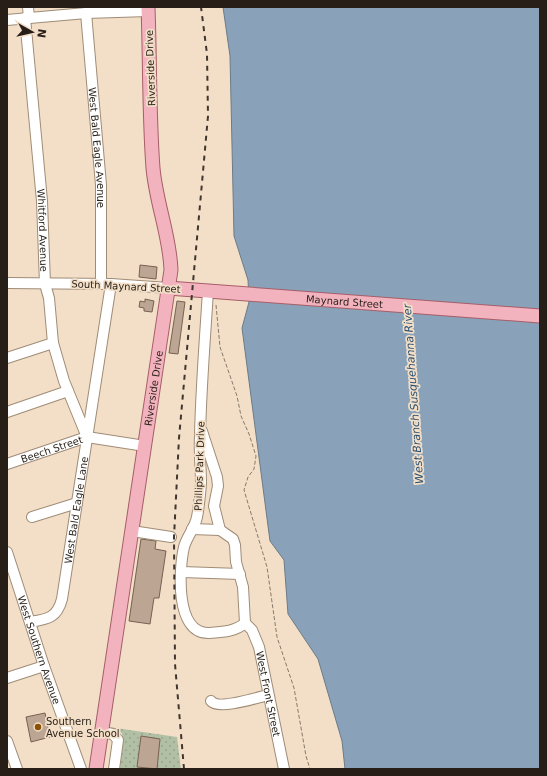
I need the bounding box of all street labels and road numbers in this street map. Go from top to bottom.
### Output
street label: Riverside Drive [144,30,157,106]
street label: West Bald Eagle Avenue [86,87,106,208]
street label: Whitford Avenue [35,188,50,272]
street label: South Maynard Street [71,278,181,295]
street label: Maynard Street [306,293,383,310]
street label: Riverside Drive [143,350,165,427]
street label: Phillips Park Drive [192,421,207,511]
street label: Beech Street [19,434,84,465]
street label: West Bald Eagle Lane [63,456,90,564]
street label: West Southern Avenue [16,594,62,706]
street label: West Front Street [254,650,282,738]

